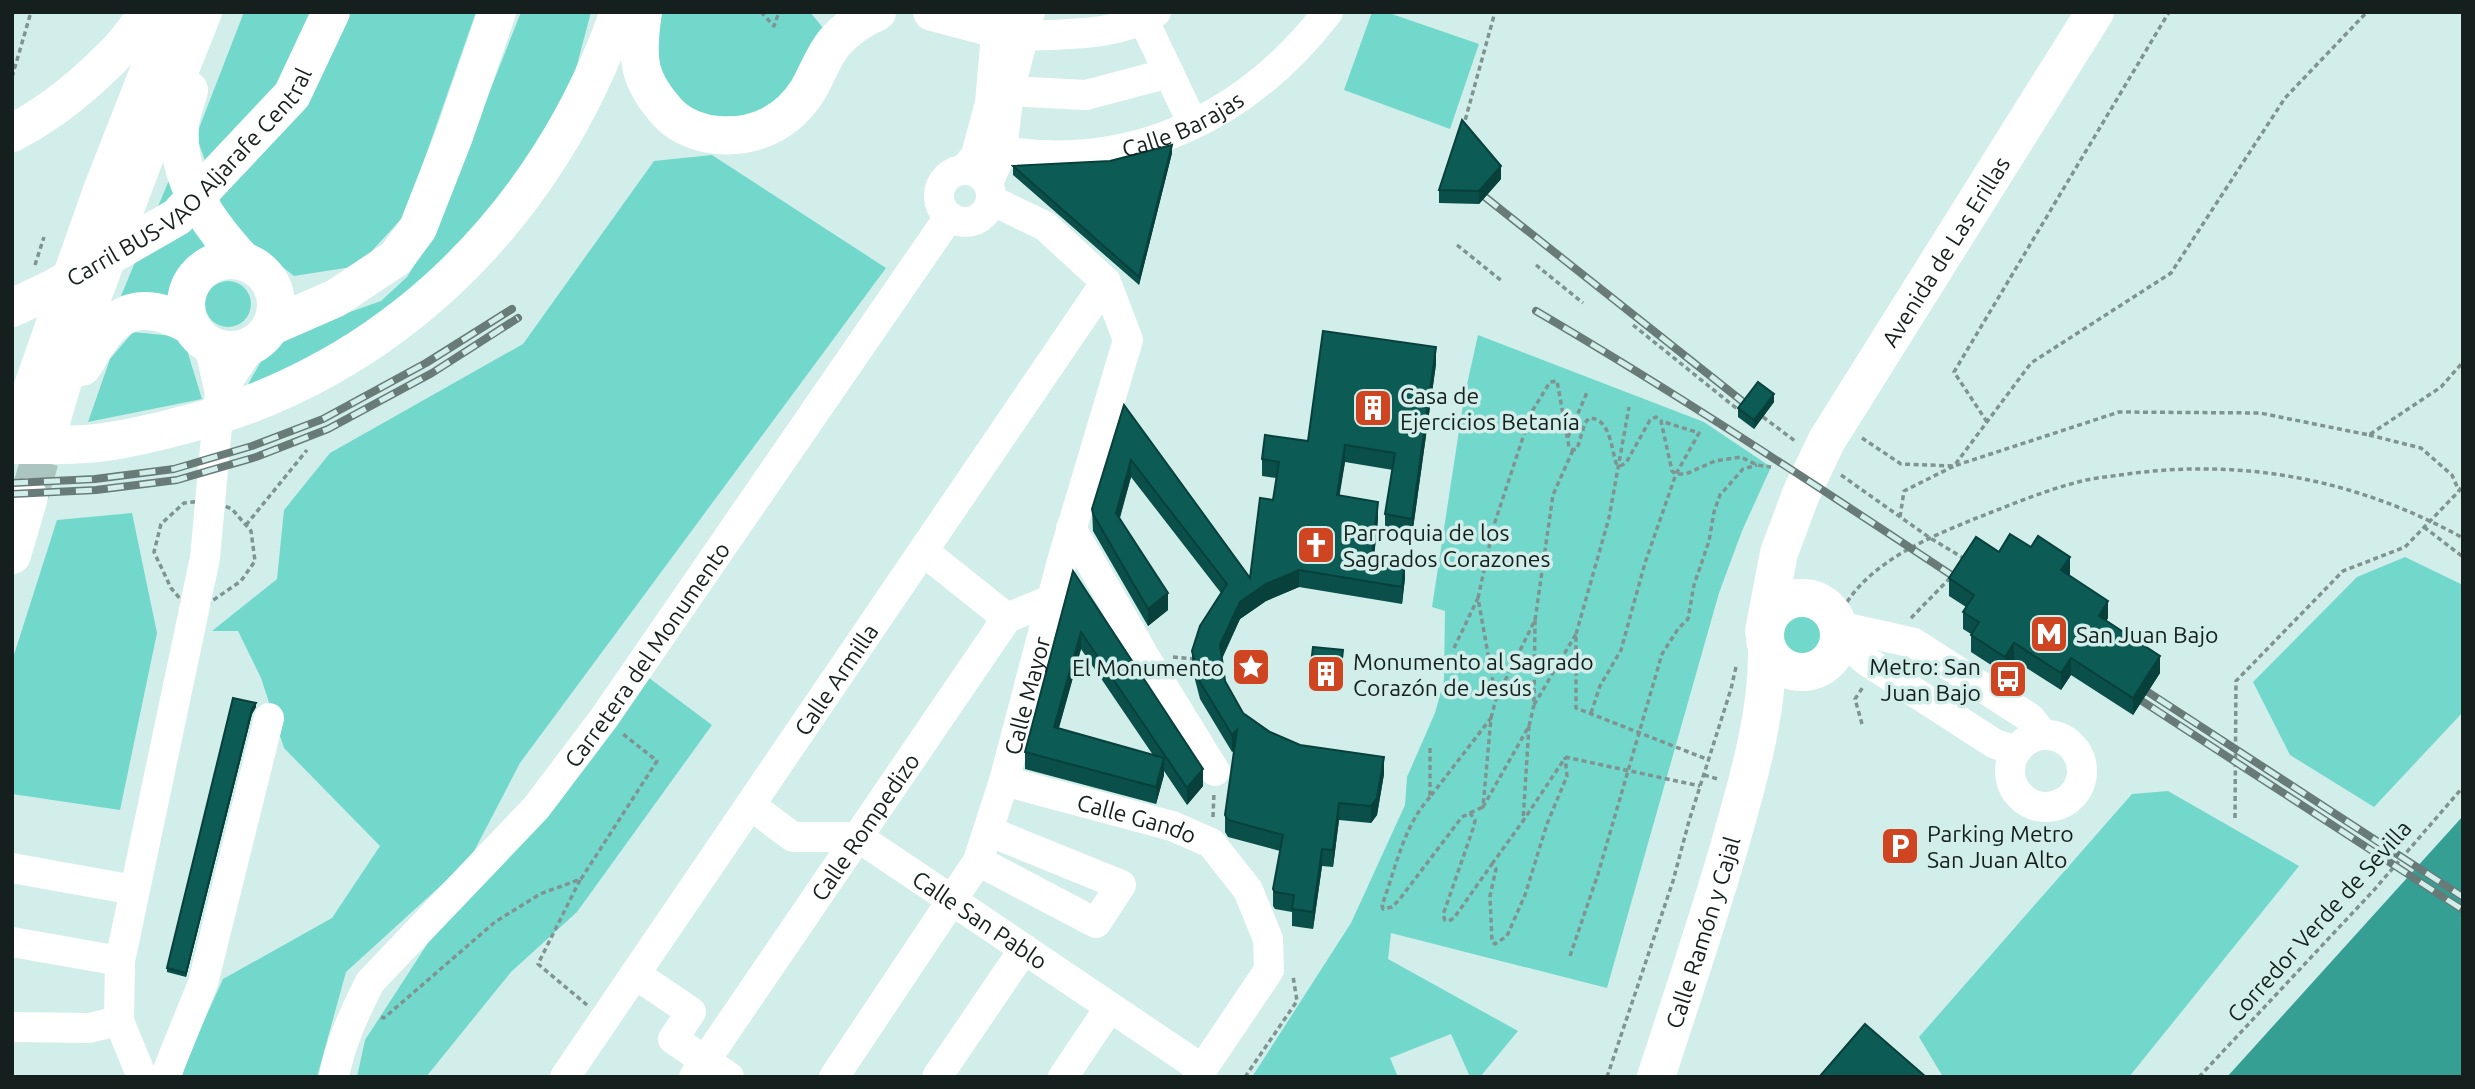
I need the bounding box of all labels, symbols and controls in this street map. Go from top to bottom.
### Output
street label: Carril BUS-VAO Aljarafe Central [62,64,316,290]
street label: Calle Barajas [1119,86,1248,161]
street label: Avenida de Las Erillas [1876,152,2014,351]
place label: Casa de Ejercicios Betanía [1400,383,1580,434]
building icon: Casa de Ejercicios Betanía [1352,387,1394,429]
place label: Parroquia de los Sagrados Corazones [1343,520,1550,571]
church icon: Parroquia de los Sagrados Corazones [1295,524,1337,566]
street label: Carretera del Monumento [559,537,734,772]
metro station icon: San Juan Bajo [2028,613,2070,655]
street label: Calle Armilla [789,619,882,740]
place label: San Juan Bajo [2076,622,2218,647]
street label: Calle Mayor [999,634,1054,757]
place icon: El Monumento [1230,646,1272,688]
place label: Monumento al Sagrado Corazón de Jesús [1353,649,1594,700]
building icon: Monumento al Sagrado Corazón de Jesús [1305,653,1347,695]
place label: Metro: San Juan Bajo [1869,654,1981,705]
place label: El Monumento [1072,655,1224,680]
bus stop icon: Metro: San Juan Bajo [1987,658,2029,700]
street label: Calle Rompedizo [806,748,924,905]
street label: Calle Gando [1075,789,1201,848]
street label: Corredor Verde de Sevilla [2222,815,2416,1027]
place label: Parking Metro San Juan Alto [1927,821,2074,872]
parking icon: Parking Metro San Juan Alto [1879,825,1921,867]
street label: Calle Ramón y Cajal [1660,834,1744,1031]
street label: Calle San Pablo [908,865,1052,974]

